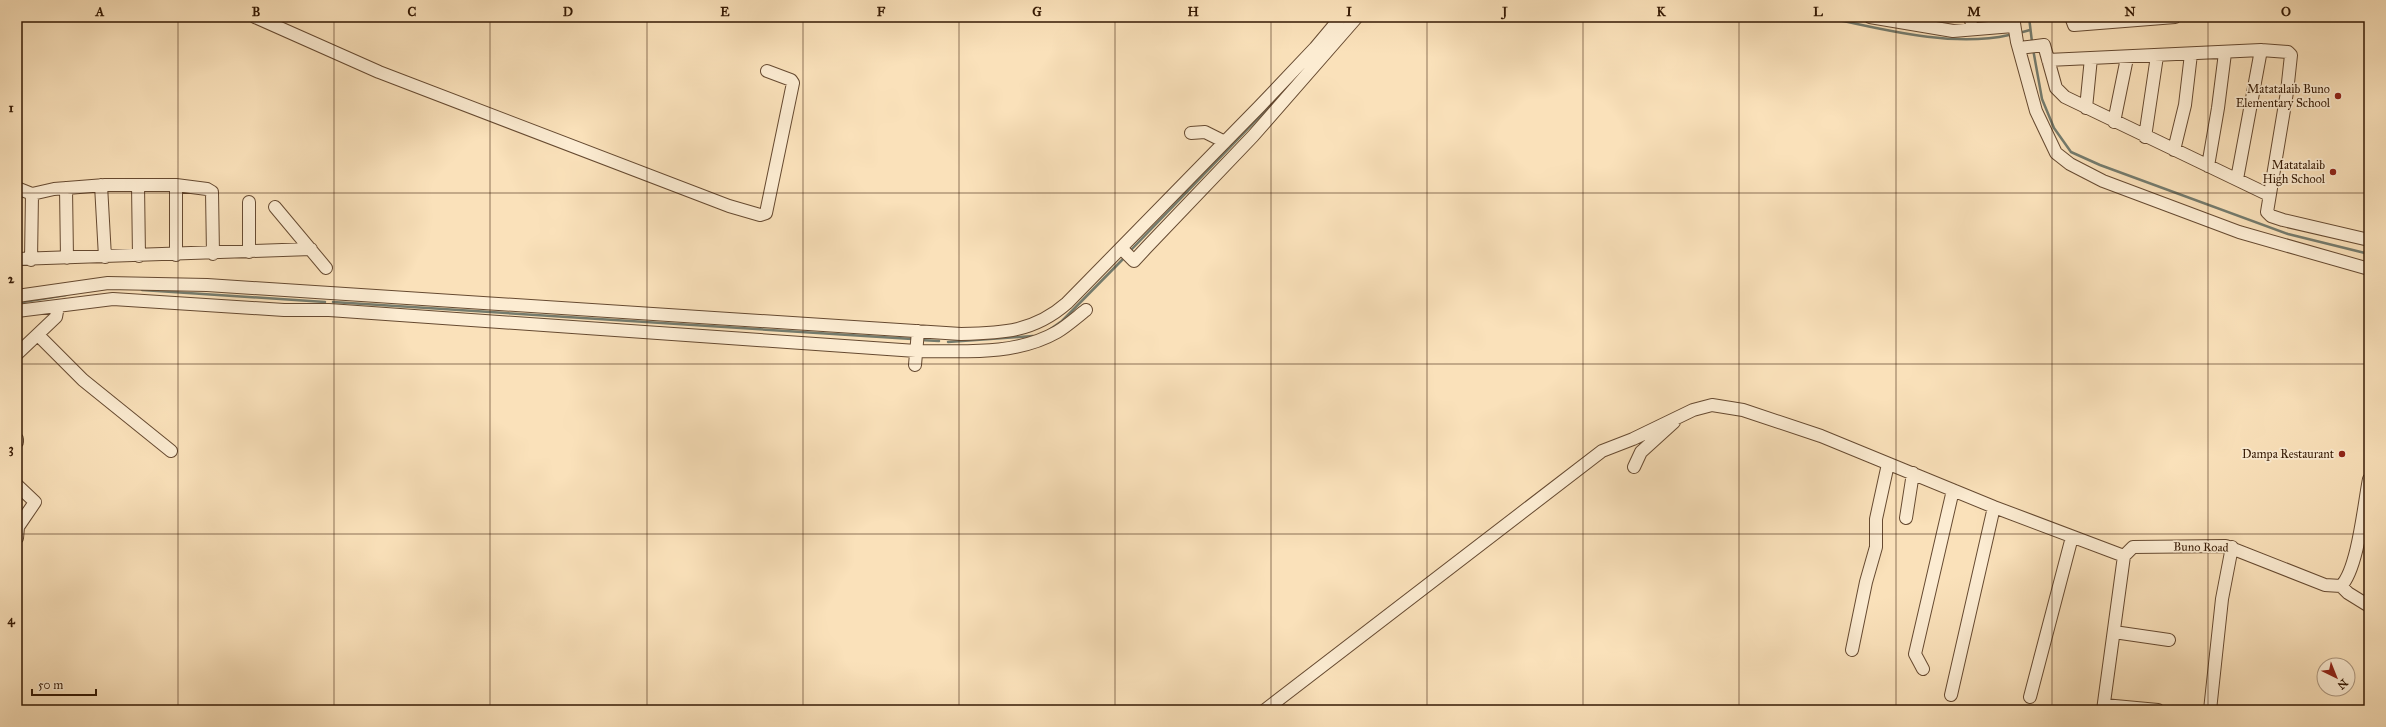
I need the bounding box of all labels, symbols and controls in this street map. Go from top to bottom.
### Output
text: A [95,4,105,20]
text: B [252,4,261,20]
text: C [408,4,417,20]
text: D [563,4,573,20]
text: E [720,4,730,20]
text: F [877,4,886,20]
text: G [1032,4,1042,20]
text: H [1187,4,1199,20]
text: I [1346,4,1352,20]
text: J [1500,4,1508,20]
text: K [1656,4,1666,20]
text: L [1813,4,1823,20]
text: M [1967,4,1981,20]
text: N [2124,4,2136,20]
text: O [2281,4,2291,20]
place label: Matatalaib Buno Elementary School [2236,82,2331,110]
marker: Matatalaib Buno Elementary School [2333,91,2343,101]
text: 1 [8,100,14,116]
place label: Matatalaib High School [2262,158,2326,187]
marker: Matatalaib High School [2328,167,2338,177]
text: 2 [8,271,15,287]
text: 3 [8,441,14,457]
place label: Dampa Restaurant [2242,447,2335,461]
marker: Dampa Restaurant [2337,449,2347,459]
street label: Buno Road [2173,540,2229,554]
text: 4 [7,612,15,628]
north arrow [2316,657,2356,697]
scale bar [32,671,96,697]
text: N [2334,676,2350,692]
text: 50 m [38,678,63,692]

